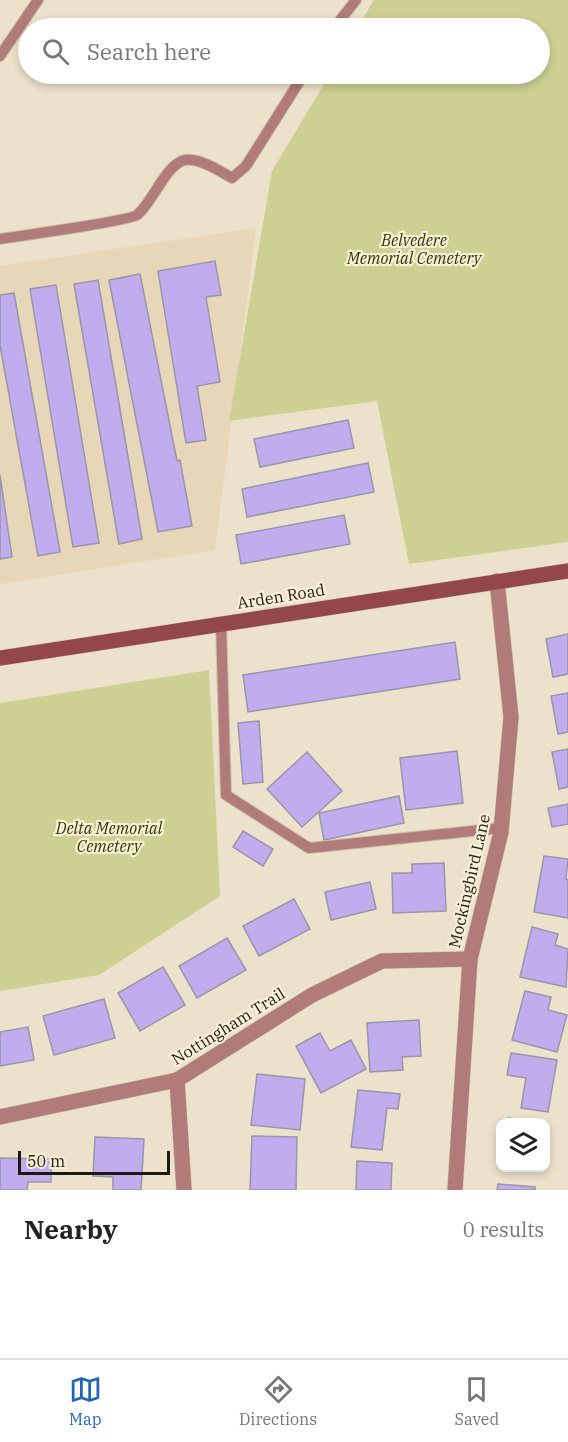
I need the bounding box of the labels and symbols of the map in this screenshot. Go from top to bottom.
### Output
park label: Belvedere Memorial Cemetery [346,230,483,268]
street label: Arden Road [236,579,327,613]
street label: Mockingbird Lane [444,812,494,950]
park label: Delta Memorial Cemetery [55,818,163,856]
street label: Nottingham Trail [168,983,289,1069]
scale bar [18,1148,170,1176]

